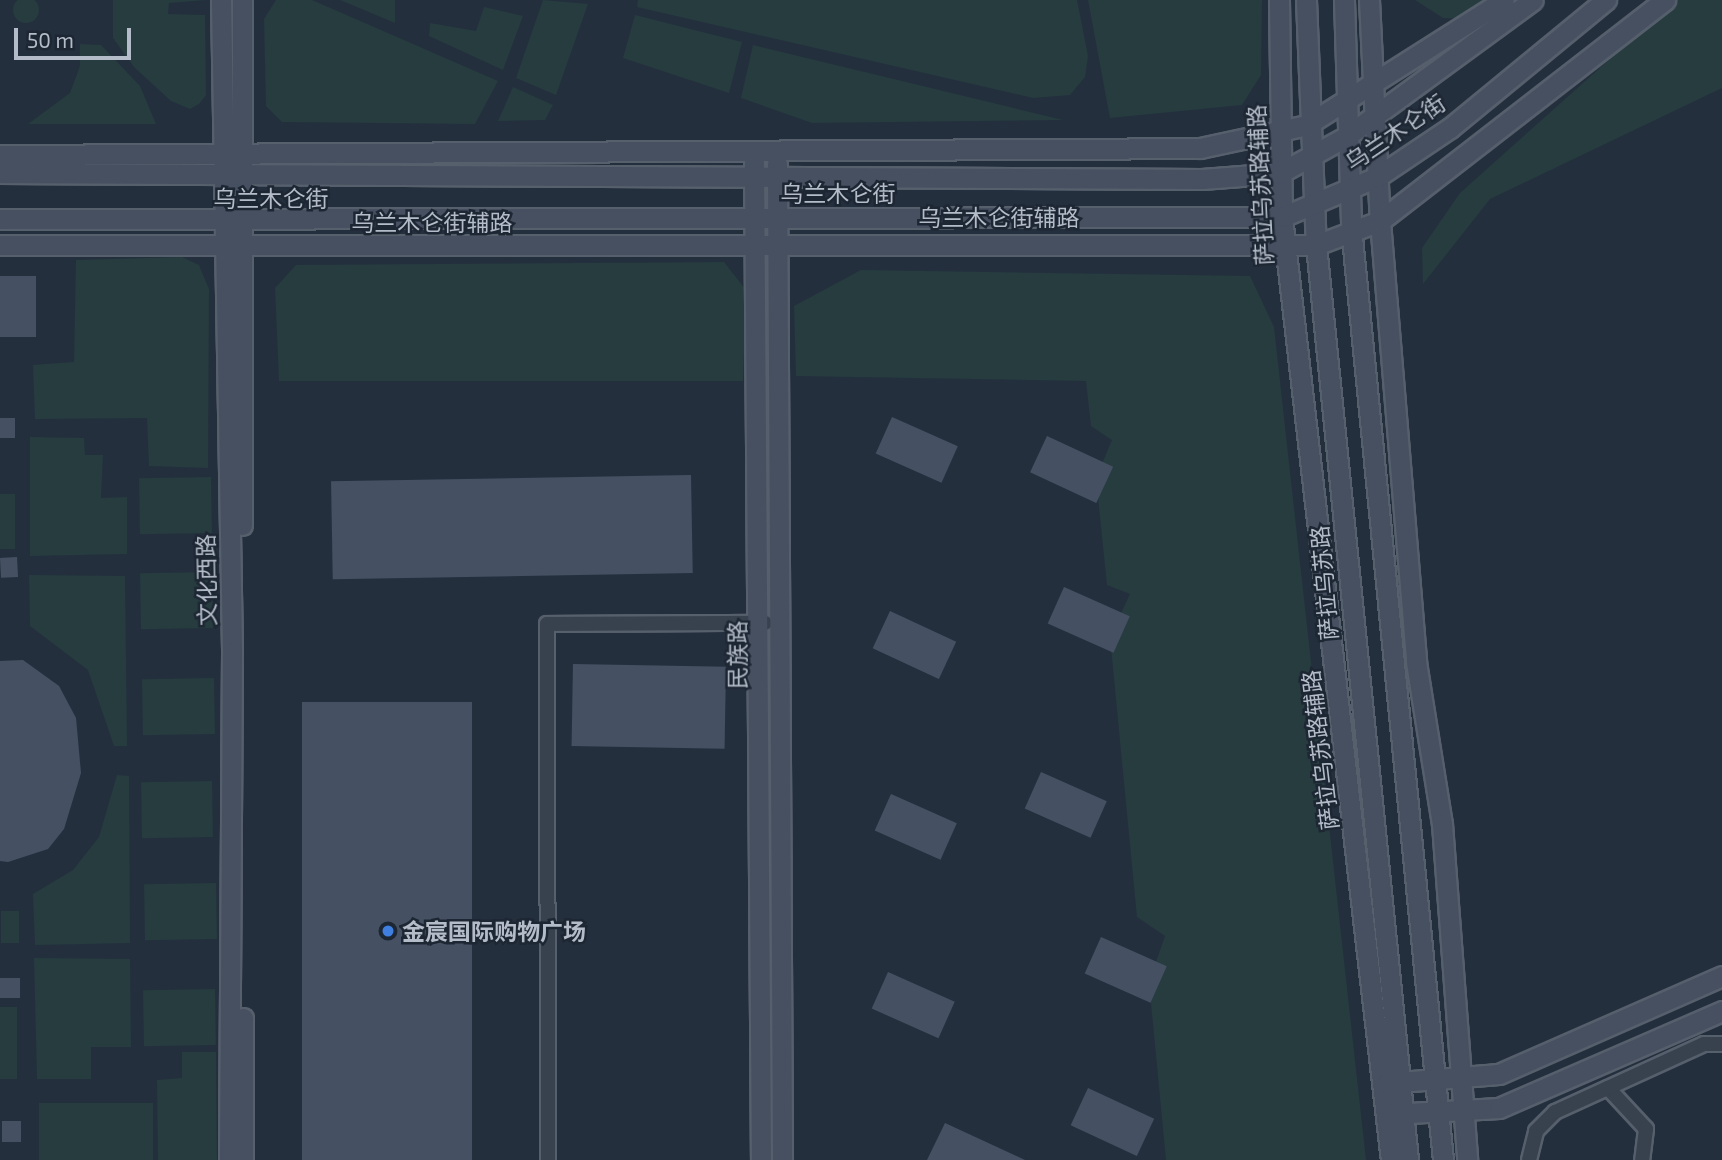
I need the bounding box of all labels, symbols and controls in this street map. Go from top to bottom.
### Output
scale bar [18,14,135,58]
text: 50 m [27,27,74,52]
street label: 乌兰木仑街 [1340,88,1450,176]
street label: 萨拉乌苏路辅路 [1242,104,1278,266]
street label: 乌兰木仑街 [781,179,895,207]
street label: 乌兰木仑街 [214,184,328,212]
street label: 乌兰木仑街辅路 [919,203,1079,231]
street label: 乌兰木仑街辅路 [352,208,512,236]
street label: 萨拉乌苏路 [1305,525,1343,641]
street label: 文化西路 [191,534,221,626]
street label: 民族路 [723,621,751,689]
street label: 萨拉乌苏路辅路 [1296,668,1344,832]
place label: 金宸国际购物广场 [402,917,586,945]
marker: 金宸国际购物广场 [380,923,396,939]

